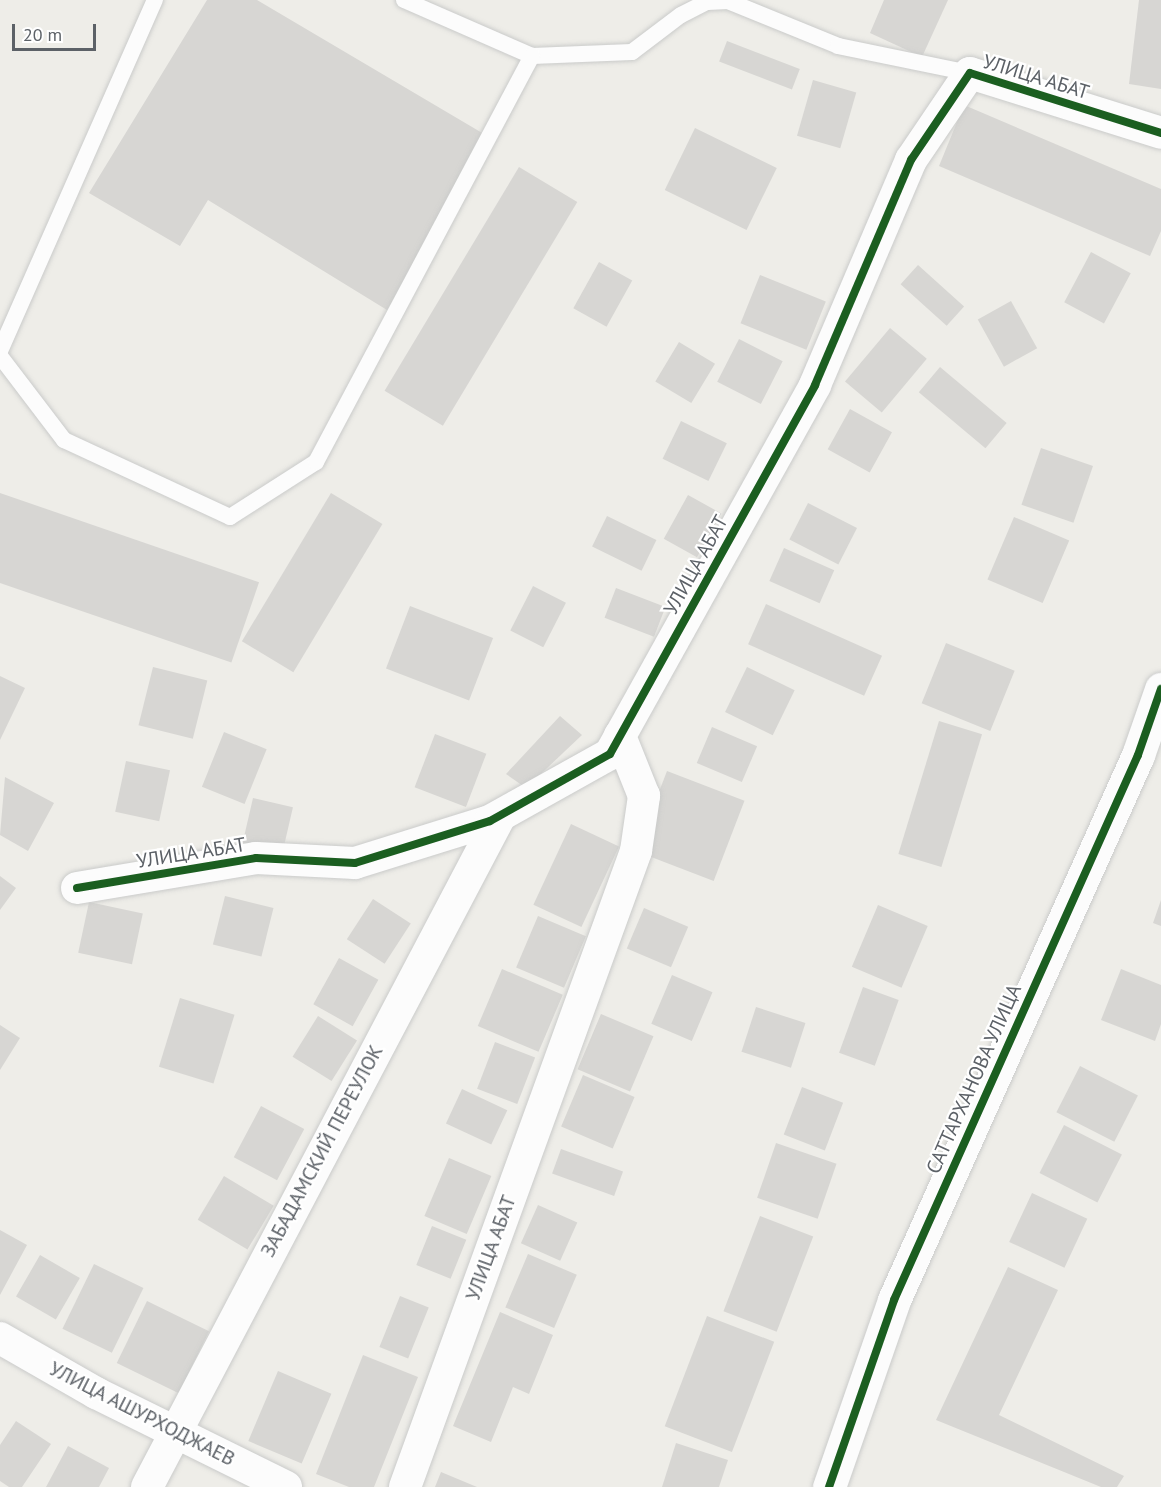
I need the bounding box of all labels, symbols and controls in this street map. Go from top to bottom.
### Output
scale bar [15,12,99,50]
text: 20 m [23,23,62,46]
street label: УЛИЦА АБАТ [979,49,1093,105]
street label: УЛИЦА АБАТ [658,510,734,620]
street label: УЛИЦА АБАТ [134,832,248,874]
street label: САТТАРХАНОВА УЛИЦА [921,980,1027,1178]
street label: ЗАБАДАМСКИЙ ПЕРЕУЛОК [256,1041,388,1261]
street label: УЛИЦА АБАТ [461,1192,521,1304]
street label: УЛИЦА АШУРХОДЖАЕВ [45,1356,239,1472]

